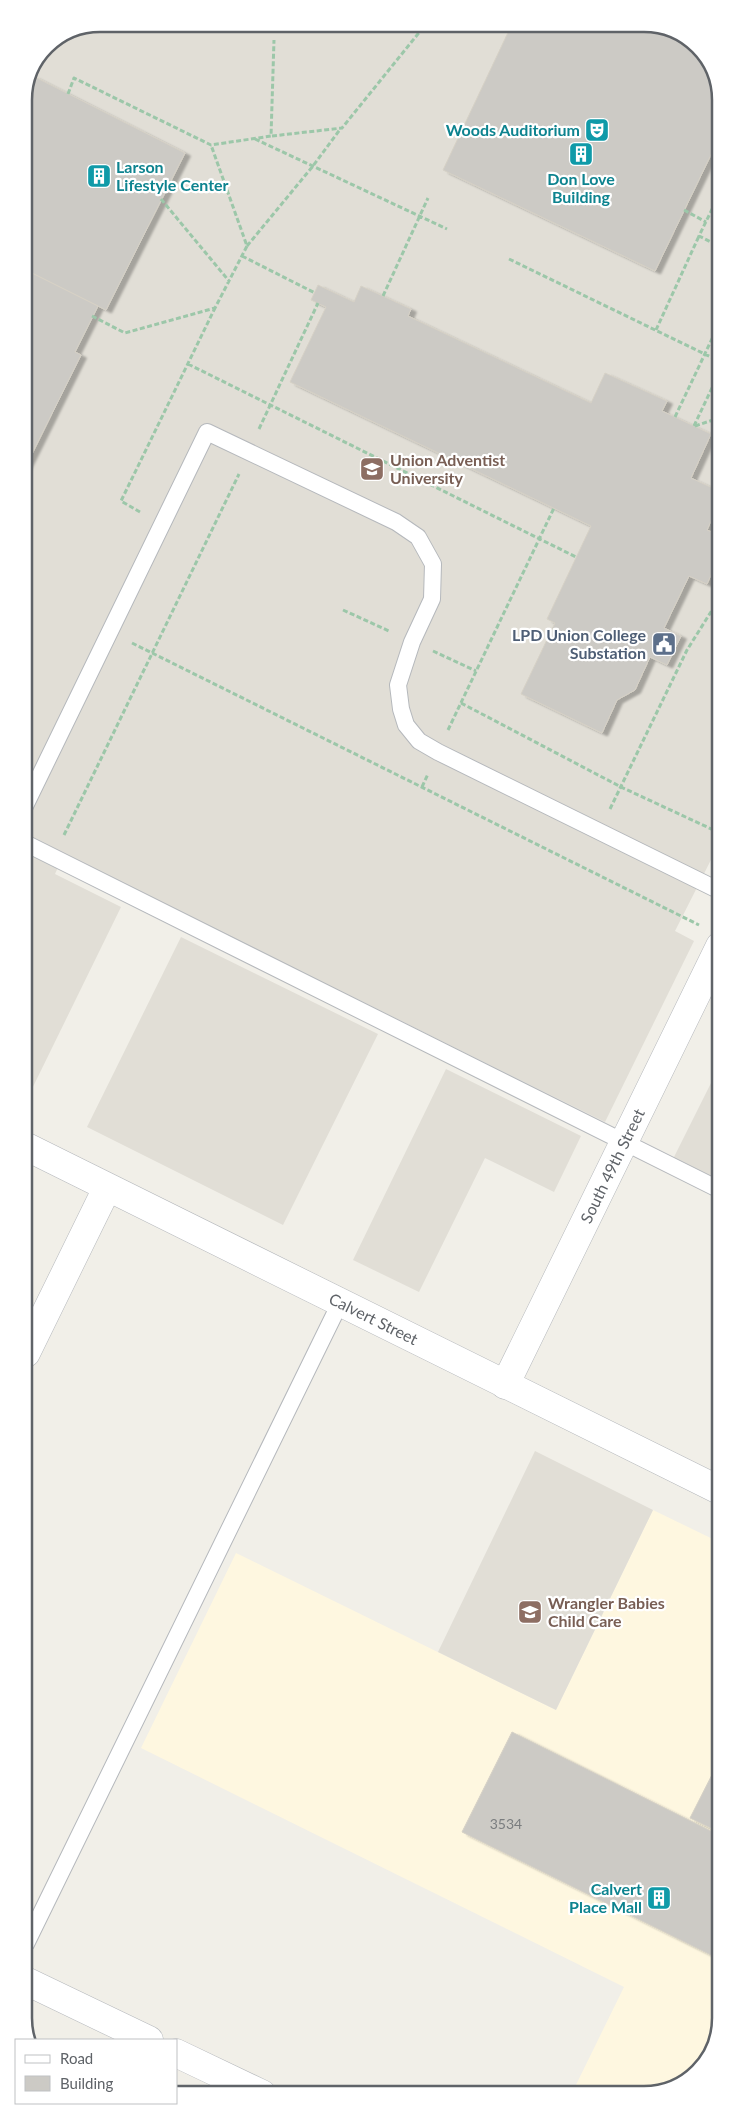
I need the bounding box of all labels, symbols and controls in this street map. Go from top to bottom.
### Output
theatre icon: Woods Auditorium [584,117,610,143]
place label: Woods Auditorium [446,120,580,139]
building icon: Don Love Building [568,141,594,167]
place label: Larson Lifestyle Center [116,157,229,194]
building icon: Larson Lifestyle Center [86,163,112,189]
place label: Don Love Building [547,169,615,206]
place label: Union Adventist University [390,450,505,487]
school or university icon: Union Adventist University [359,456,385,482]
place label: LPD Union College Substation [512,625,646,662]
public building icon: LPD Union College Substation [651,631,677,657]
street label: South 49th Street [576,1105,648,1226]
street label: Calvert Street [326,1288,422,1348]
place label: Wrangler Babies Child Care [548,1593,665,1630]
school or university icon: Wrangler Babies Child Care [517,1599,543,1625]
house number: 3534 [490,1815,522,1832]
place label: Calvert Place Mall [569,1879,642,1916]
building icon: Calvert Place Mall [646,1885,672,1911]
legend [15,2039,178,2104]
text: Road [60,2049,93,2067]
text: Building [60,2074,113,2092]

